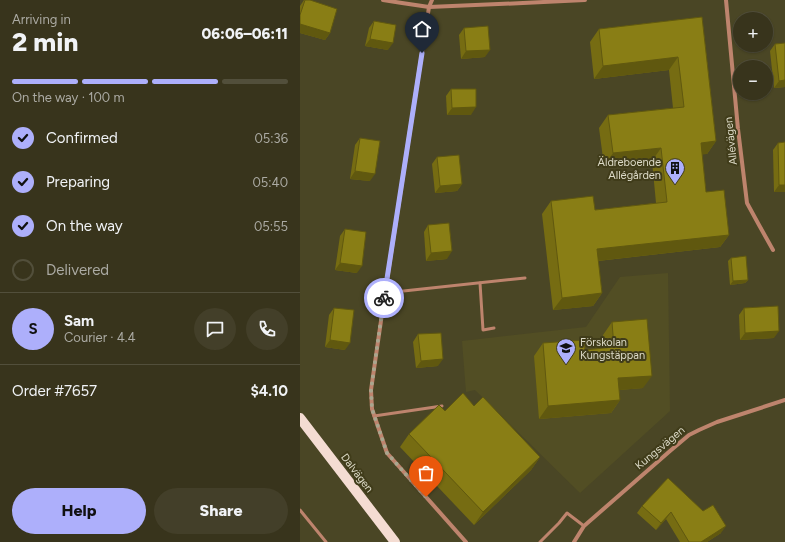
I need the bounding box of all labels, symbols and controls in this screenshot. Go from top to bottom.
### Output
text: Arriving in [12,12,71,27]
pin [405,12,439,53]
map controls [733,12,773,100]
button: + [733,12,773,52]
icon: home [411,18,433,40]
text: 06:06–06:11 [202,25,288,43]
text: 2 min [12,26,78,58]
button: − [733,60,773,100]
text: On the way · 100 m [12,90,124,105]
street label: Allévägen [722,116,740,166]
icon: check [12,127,34,149]
text: Confirmed [46,129,118,147]
text: 05:36 [254,131,288,146]
place label: Äldreboende Allégården [598,156,661,182]
building icon: Äldreboende Allégården [664,157,686,185]
icon: check [12,171,34,193]
text: Preparing [46,173,110,191]
text: 05:40 [252,175,288,190]
icon: check [12,215,34,237]
text: On the way [46,217,123,235]
text: 05:55 [254,219,288,234]
text: Delivered [46,261,109,279]
courier [364,278,404,318]
icon: bike [373,287,395,309]
button: chat [194,308,236,350]
button: phone [246,308,288,350]
text: Sam [64,312,94,330]
text: S [28,320,38,338]
text: Courier · 4.4 [64,330,136,345]
place label: Förskolan Kungstäppan [580,336,645,362]
school or university icon: Förskolan Kungstäppan [555,337,577,365]
text: Order #7657 [12,382,97,400]
text: $4.10 [250,382,288,400]
street label: Kungsvägen [633,424,687,472]
street label: Dalvägen [338,451,376,495]
pin [409,456,443,497]
icon: bag [415,462,437,484]
button: Help [12,488,146,534]
button: Share [154,488,288,534]

